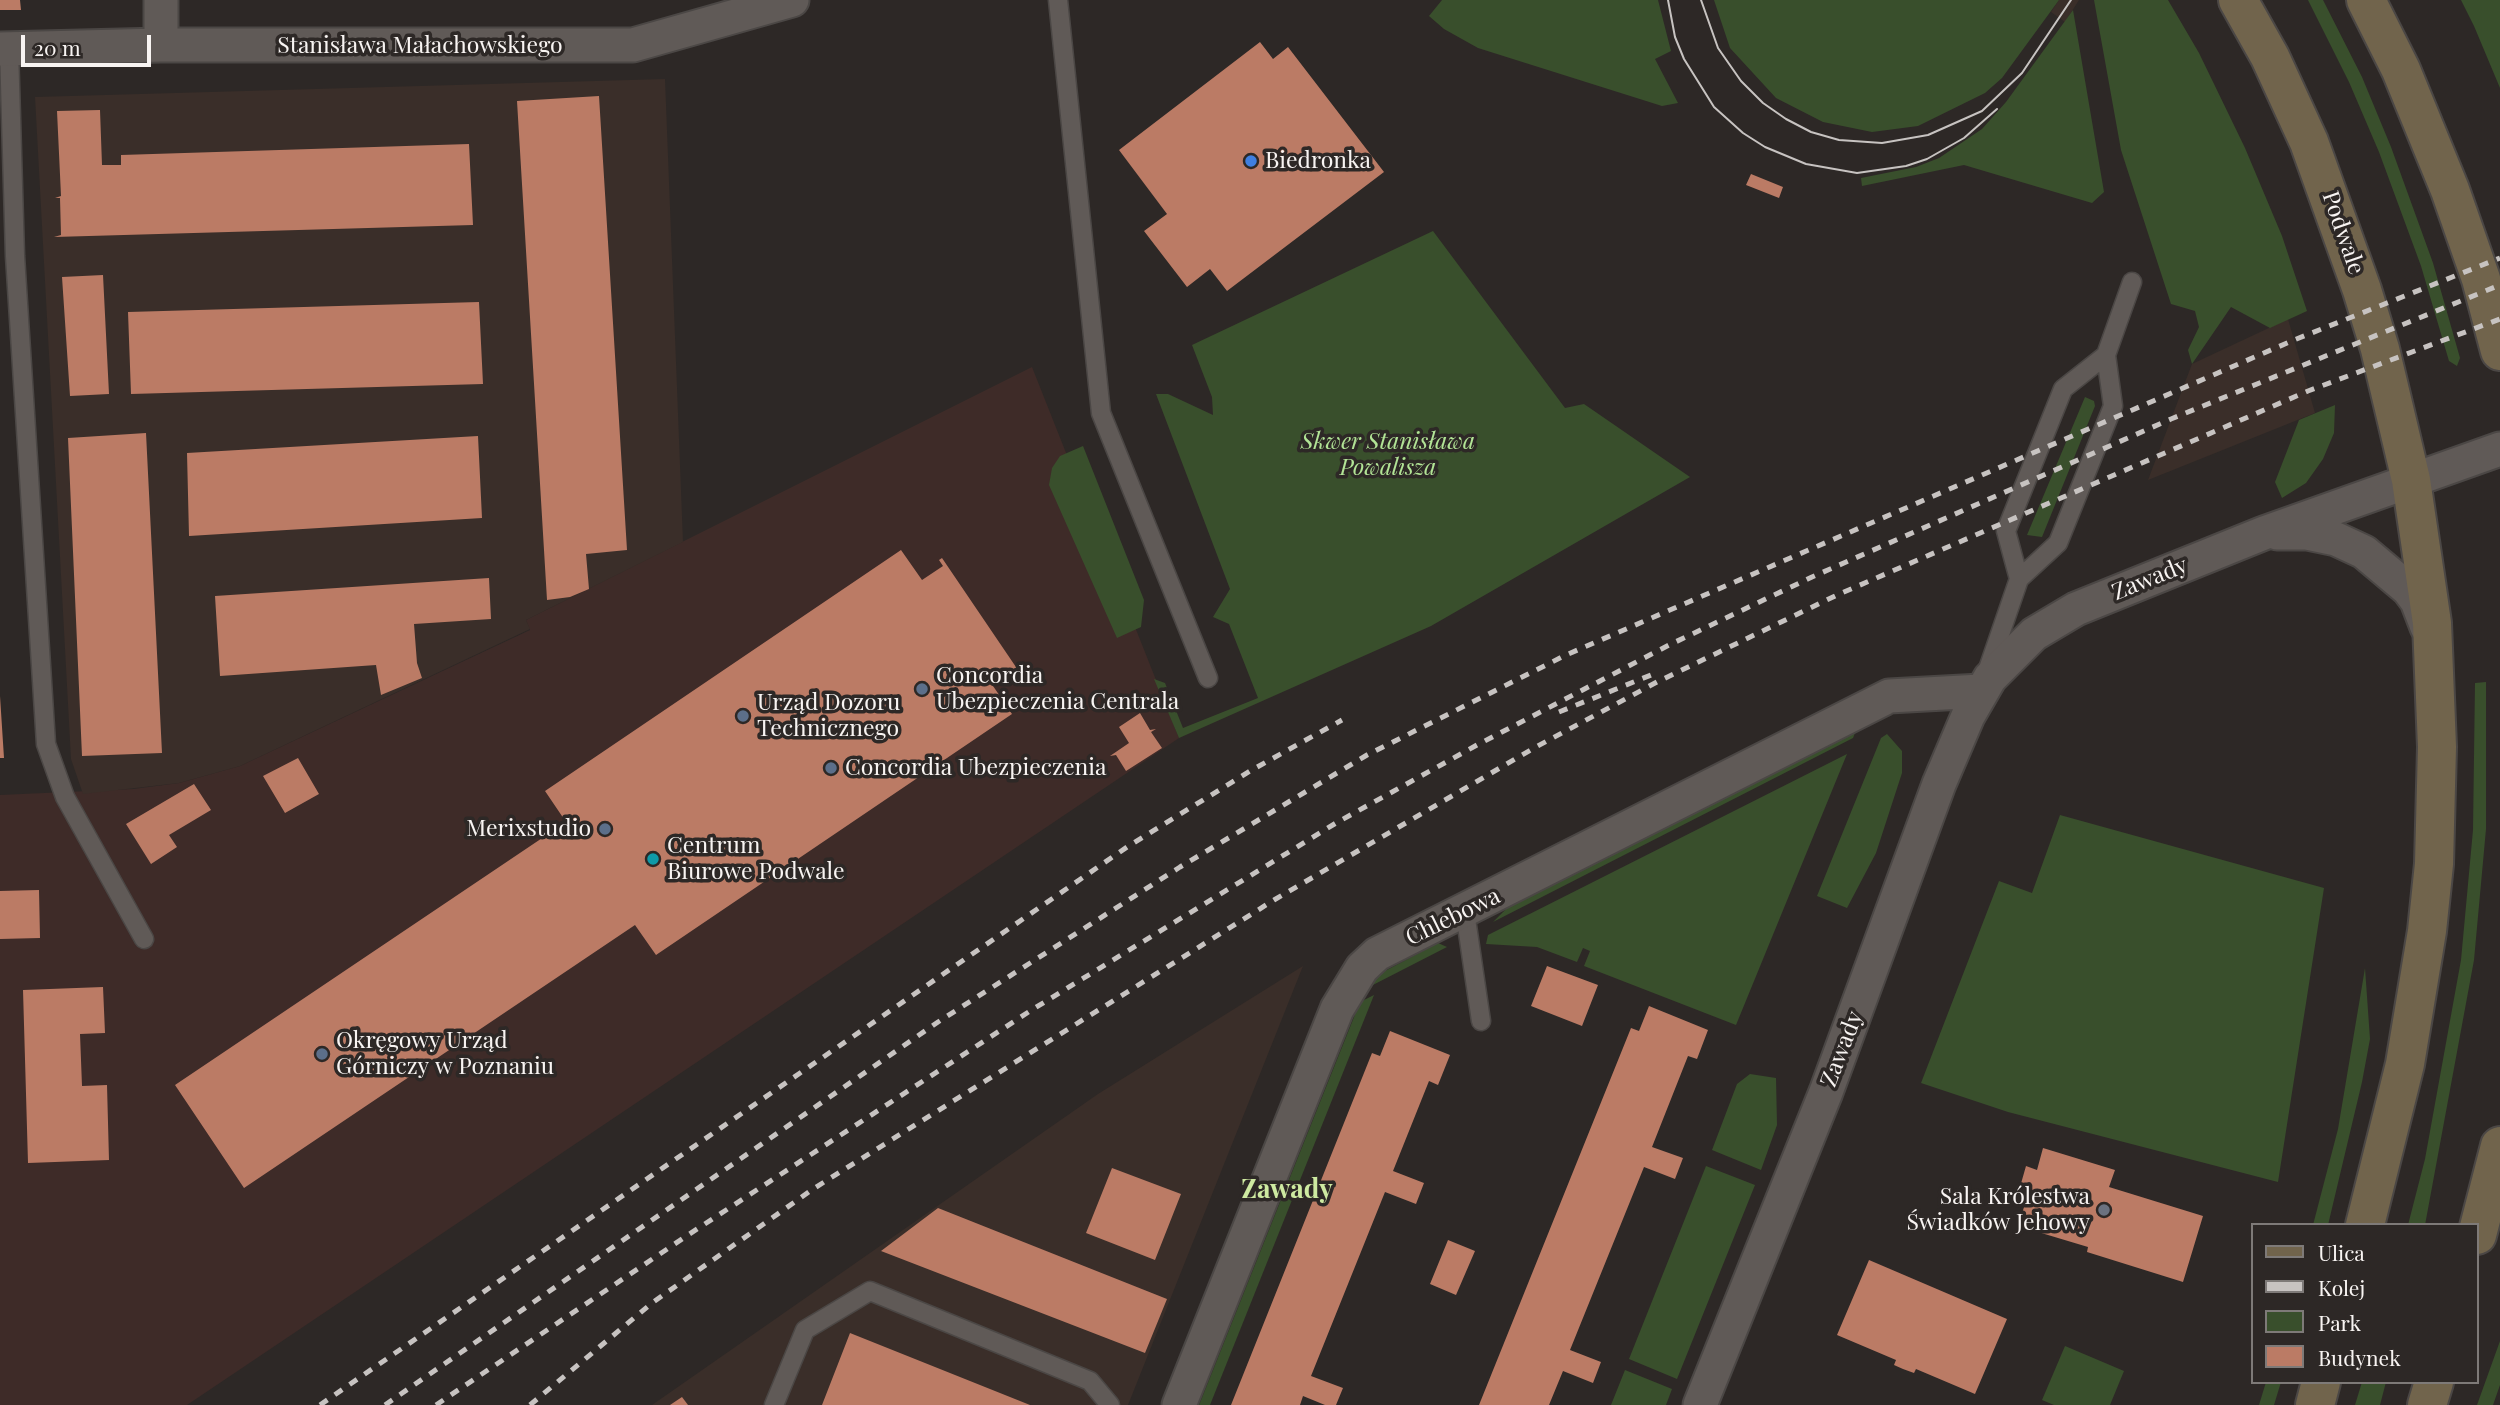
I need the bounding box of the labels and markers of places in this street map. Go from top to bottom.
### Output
place label: Biedronka [1265,147,1371,175]
marker: Biedronka [1243,153,1259,169]
place label: Concordia Ubezpieczenia Centrala [936,662,1179,716]
marker: Concordia Ubezpieczenia Centrala [914,681,930,697]
place label: Urząd Dozoru Technicznego [757,689,900,743]
marker: Urząd Dozoru Technicznego [735,708,751,724]
place label: Concordia Ubezpieczenia [845,754,1107,782]
marker: Concordia Ubezpieczenia [823,760,839,776]
place label: Merixstudio [466,815,591,843]
marker: Merixstudio [597,821,613,837]
place label: Centrum Biurowe Podwale [667,832,845,886]
marker: Centrum Biurowe Podwale [645,851,661,867]
place label: Okręgowy Urząd Górniczy w Poznaniu [336,1027,554,1081]
marker: Okręgowy Urząd Górniczy w Poznaniu [314,1046,330,1062]
place label: Sala Królestwa Świadków Jehowy [1906,1183,2090,1237]
marker: Sala Królestwa Świadków Jehowy [2096,1202,2112,1218]

